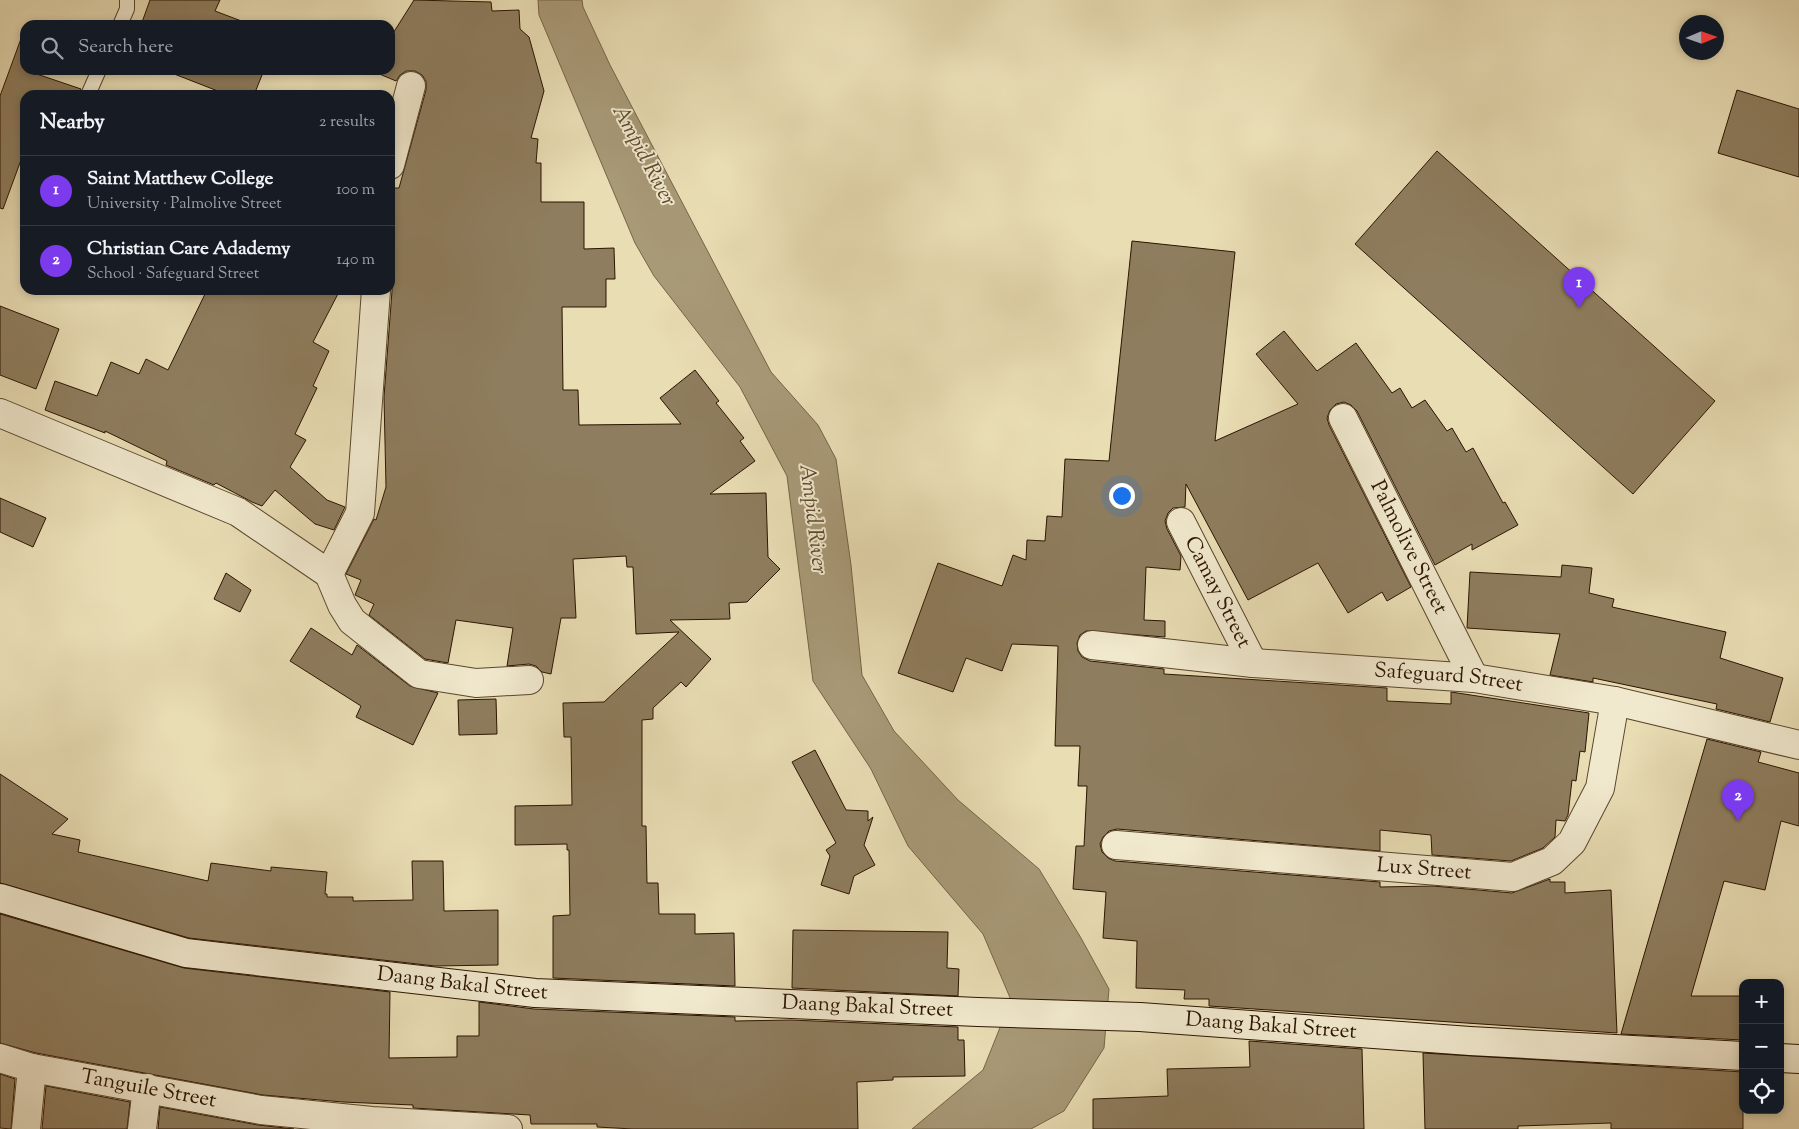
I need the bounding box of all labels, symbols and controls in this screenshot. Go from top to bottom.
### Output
north arrow [1679,15,1724,60]
search box [20,20,395,75]
icon: search [38,34,66,62]
text: Search here [78,34,173,61]
water label: Ampid River [603,100,683,213]
text: Nearby [40,108,105,138]
text: 2 results [319,111,375,134]
text: Saint Matthew College [87,166,273,193]
text: 1 [53,179,59,202]
text: 100 m [336,179,375,202]
text: University · Palmolive Street [87,193,282,216]
text: Christian Care Adademy [87,236,291,263]
text: 2 [52,249,60,272]
text: 140 m [337,249,375,272]
text: School · Safeguard Street [87,263,259,286]
pin: 1 [1563,267,1595,308]
water label: Ampid River [789,462,835,576]
street label: Palmolive Street [1362,475,1455,620]
your location [1109,483,1135,509]
street label: Camay Street [1176,531,1258,654]
street label: Safeguard Street [1373,656,1525,701]
pin: 2 [1722,780,1754,821]
street label: Lux Street [1375,851,1473,889]
street label: Daang Bakal Street [375,960,548,1009]
map controls [1739,979,1784,1114]
button: + [1739,979,1784,1024]
street label: Daang Bakal Street [781,989,954,1026]
street label: Daang Bakal Street [1184,1005,1358,1048]
button: − [1739,1024,1784,1069]
street label: Tanguile Street [78,1062,219,1117]
button: locate [1739,1069,1784,1114]

